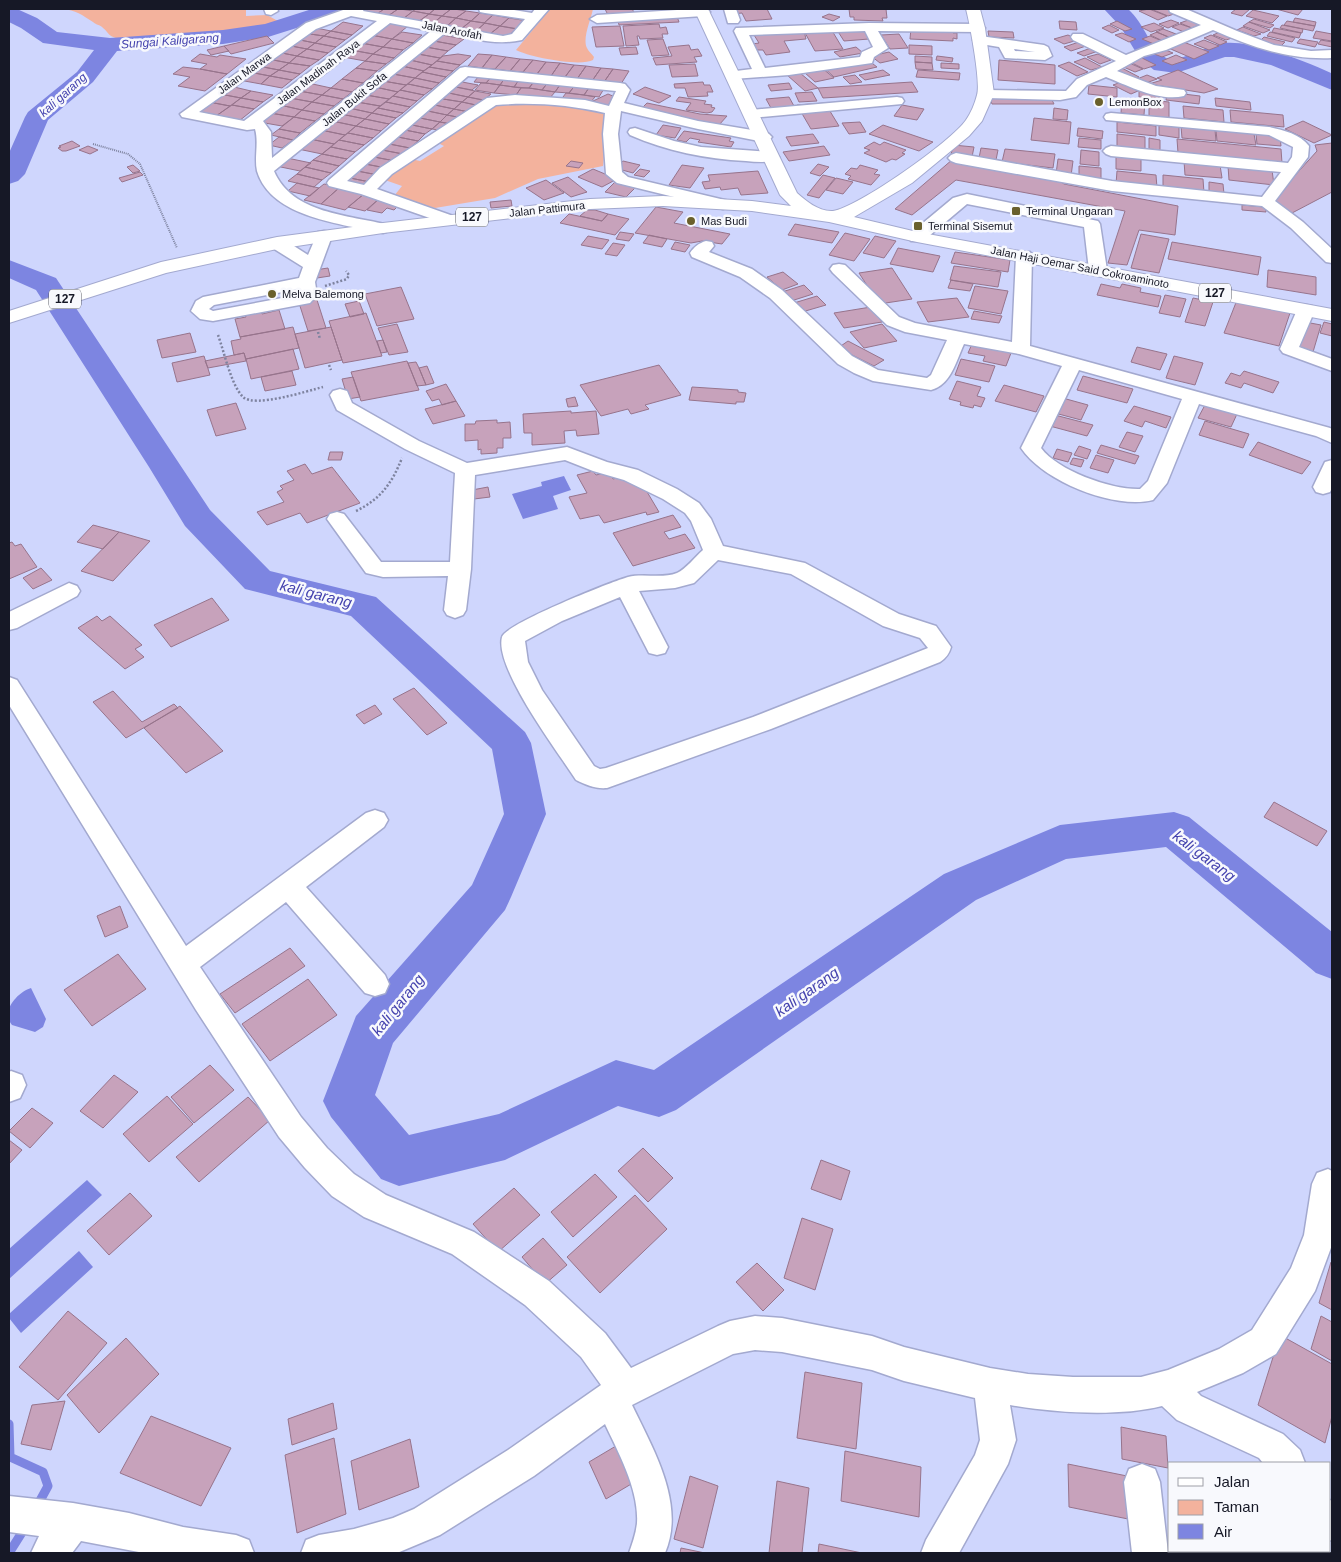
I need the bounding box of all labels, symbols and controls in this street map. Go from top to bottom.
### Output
street label: Jalan Arofah [421,18,483,42]
water label: Sungai Kaligarang [121,31,220,51]
street label: Jalan Madinah Raya [274,37,362,107]
street label: Jalan Marwa [215,49,273,96]
street label: Jalan Bukit Sofa [319,69,389,129]
water label: kali garang [36,70,90,120]
marker: LemonBox [1093,96,1105,108]
place label: LemonBox [1109,96,1162,108]
street label: Jalan Pattimura [508,199,587,219]
marker: Terminal Ungaran [1010,205,1022,217]
place label: Terminal Ungaran [1026,205,1113,217]
road number: 127 [456,208,488,226]
marker: Mas Budi [685,215,697,227]
place label: Mas Budi [701,215,747,227]
marker: Terminal Sisemut [912,220,924,232]
place label: Terminal Sisemut [928,220,1012,232]
street label: Jalan Haji Oemar Said Cokroaminoto [990,244,1170,290]
road number: 127 [1199,284,1231,302]
marker: Melva Balemong [266,288,278,300]
place label: Melva Balemong [282,288,364,300]
road number: 127 [49,290,81,308]
water label: kali garang [278,576,354,611]
water label: kali garang [1170,827,1239,885]
water label: kali garang [772,963,842,1020]
water label: kali garang [368,970,428,1039]
legend [1168,1462,1331,1552]
text: Jalan [1214,1473,1250,1490]
text: Taman [1214,1498,1259,1515]
text: Air [1214,1523,1232,1540]

